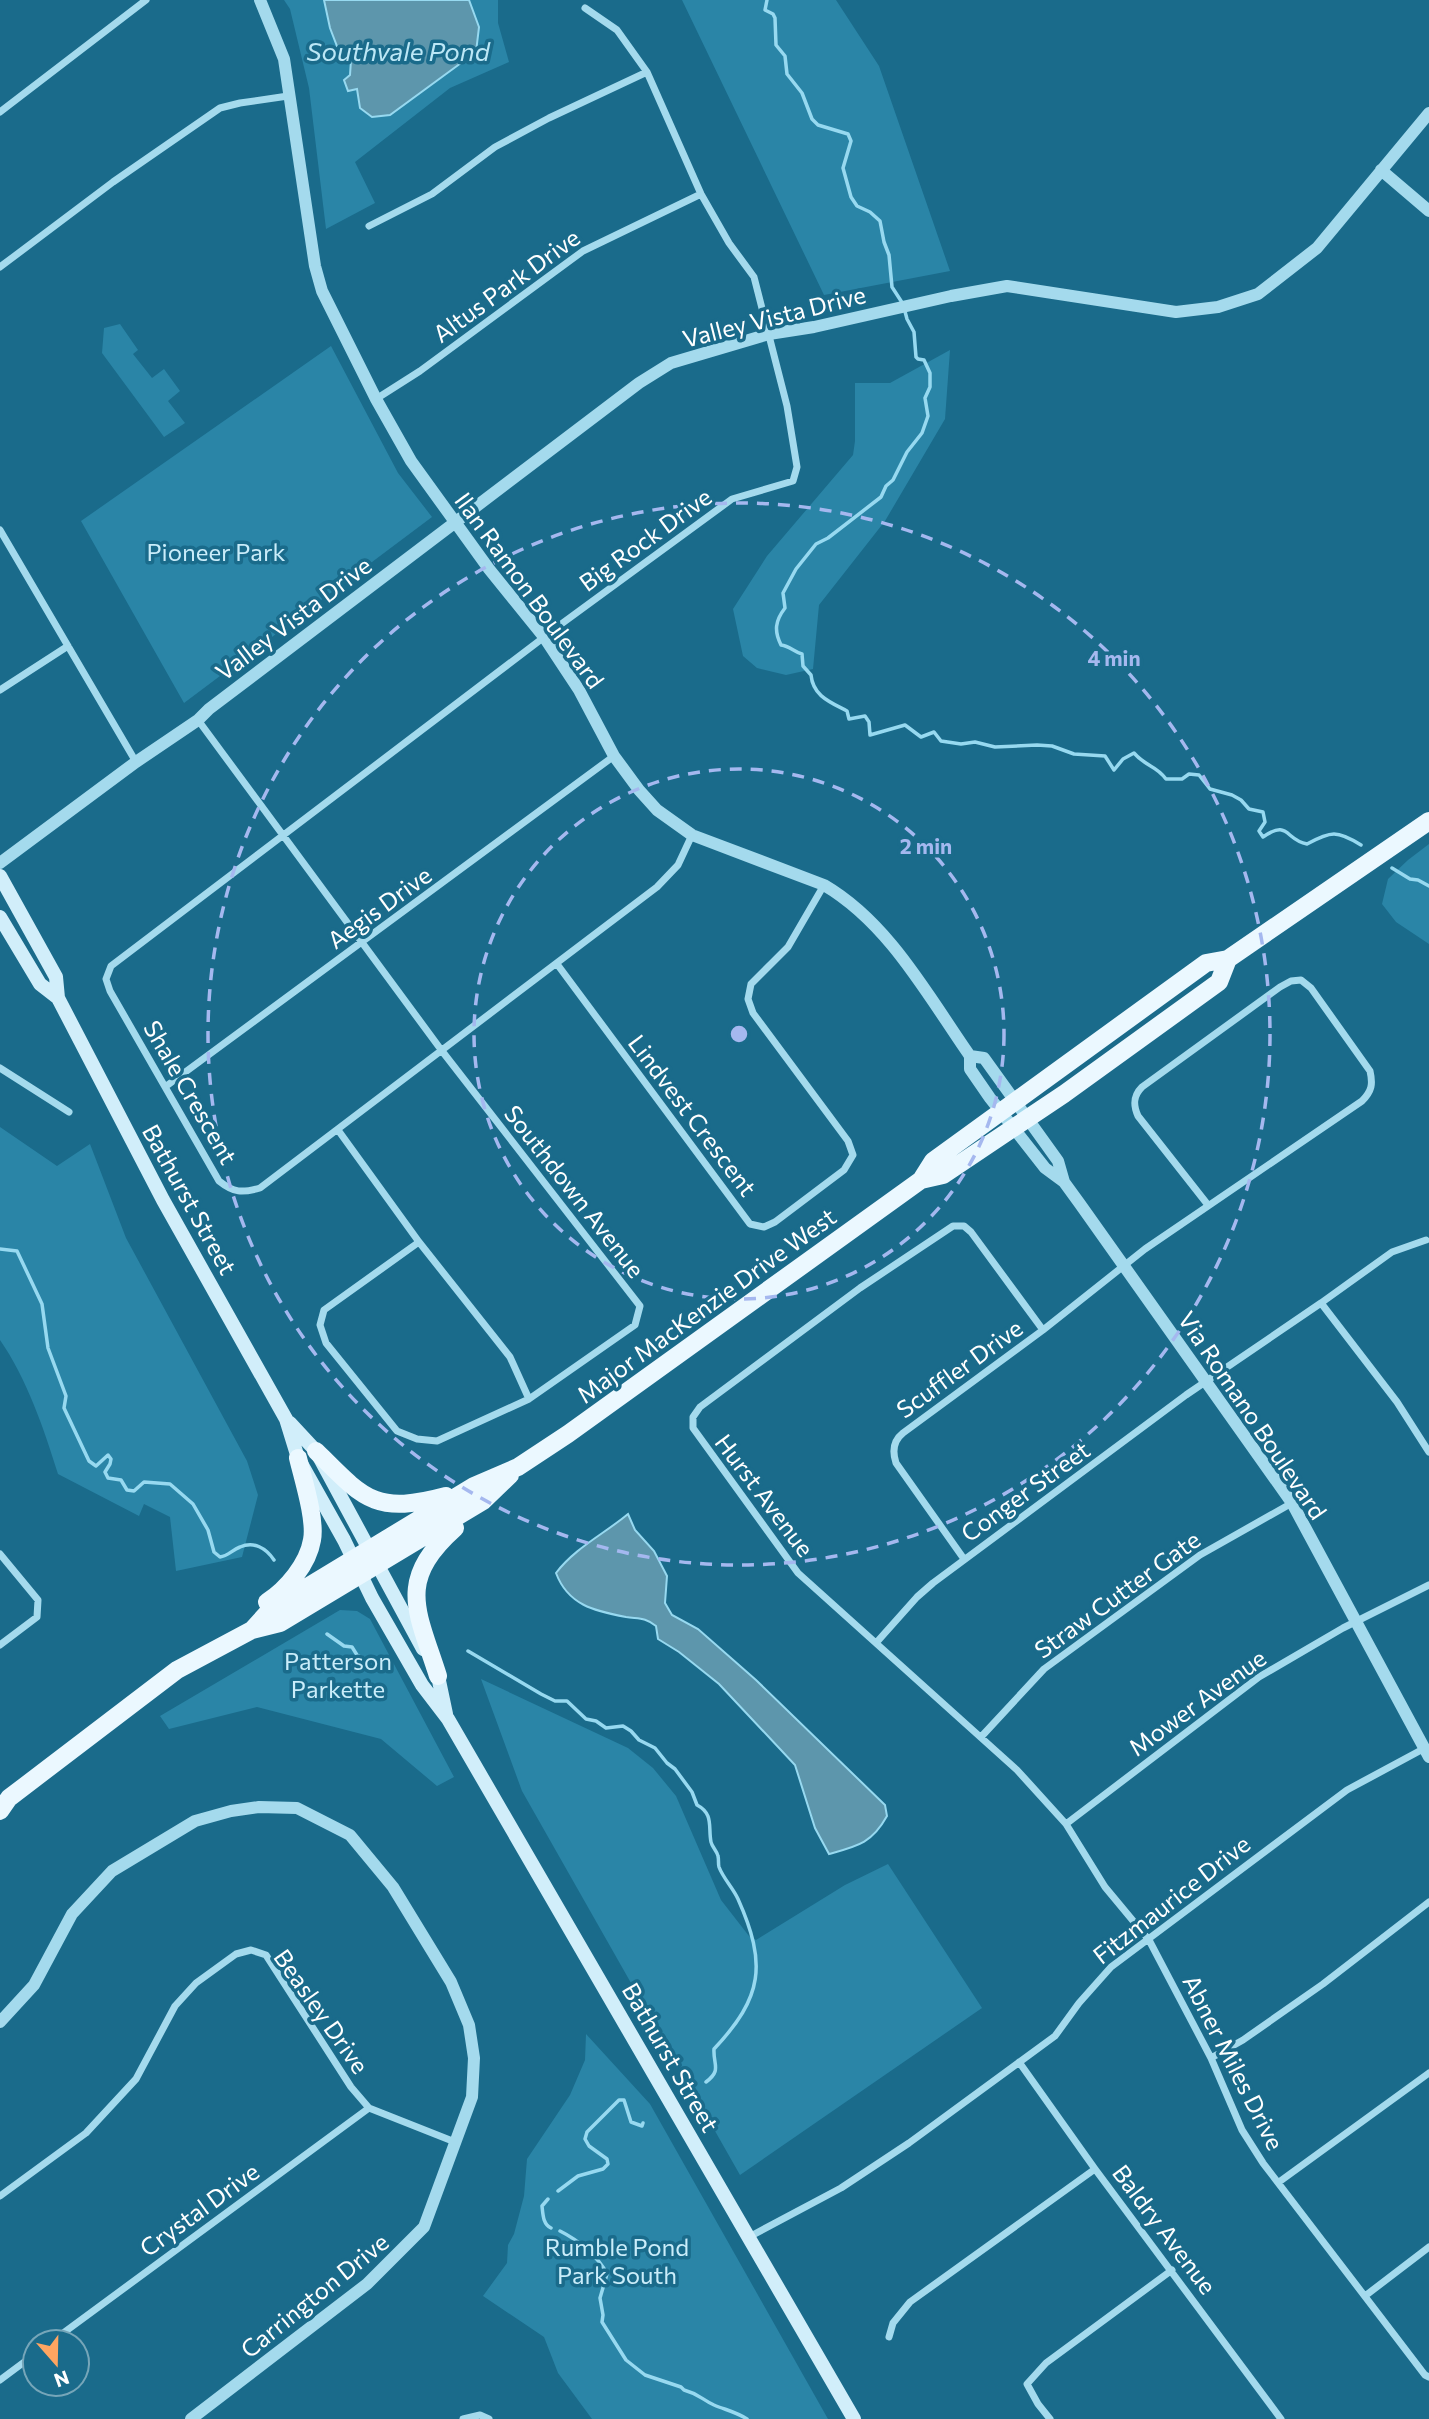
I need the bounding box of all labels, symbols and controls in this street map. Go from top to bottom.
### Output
water label: Southvale Pond [306,35,491,66]
street label: Altus Park Drive [427,222,585,348]
street label: Valley Vista Drive [679,279,869,353]
street label: Big Rock Drive [573,481,717,597]
street label: Ilan Ramon Boulevard [449,486,611,694]
park label: Pioneer Park [146,537,286,566]
street label: Valley Vista Drive [209,550,377,686]
text: 4 min [1087,645,1141,670]
text: 2 min [900,833,952,858]
street label: Aegis Drive [321,860,437,954]
street label: Shale Crescent [138,1015,244,1169]
centre of rings [727,1022,751,1046]
street label: Lindvest Crescent [623,1029,763,1202]
street label: Southdown Avenue [499,1099,651,1283]
street label: Bathurst Street [137,1119,243,1279]
street label: Major MacKenzie Drive West [571,1201,841,1409]
street label: Via Romano Boulevard [1172,1305,1334,1525]
street label: Scuffler Drive [890,1313,1028,1423]
street label: Hurst Avenue [710,1428,820,1562]
street label: Conger Street [955,1435,1095,1547]
street label: Straw Cutter Gate [1028,1524,1206,1664]
street label: Mower Avenue [1123,1643,1271,1761]
park label: Patterson Parkette [284,1646,392,1703]
street label: Fitzmaurice Drive [1087,1829,1255,1969]
street label: Beasley Drive [269,1943,375,2079]
street label: Abner Miles Drive [1177,1970,1291,2154]
street label: Bathurst Street [617,1977,725,2137]
street label: Crystal Drive [134,2156,264,2262]
street label: Baldry Avenue [1107,2159,1223,2299]
street label: Carrington Drive [234,2227,394,2363]
park label: Rumble Pond Park South [545,2232,689,2289]
north arrow [21,2328,91,2398]
text: N [51,2366,73,2393]

